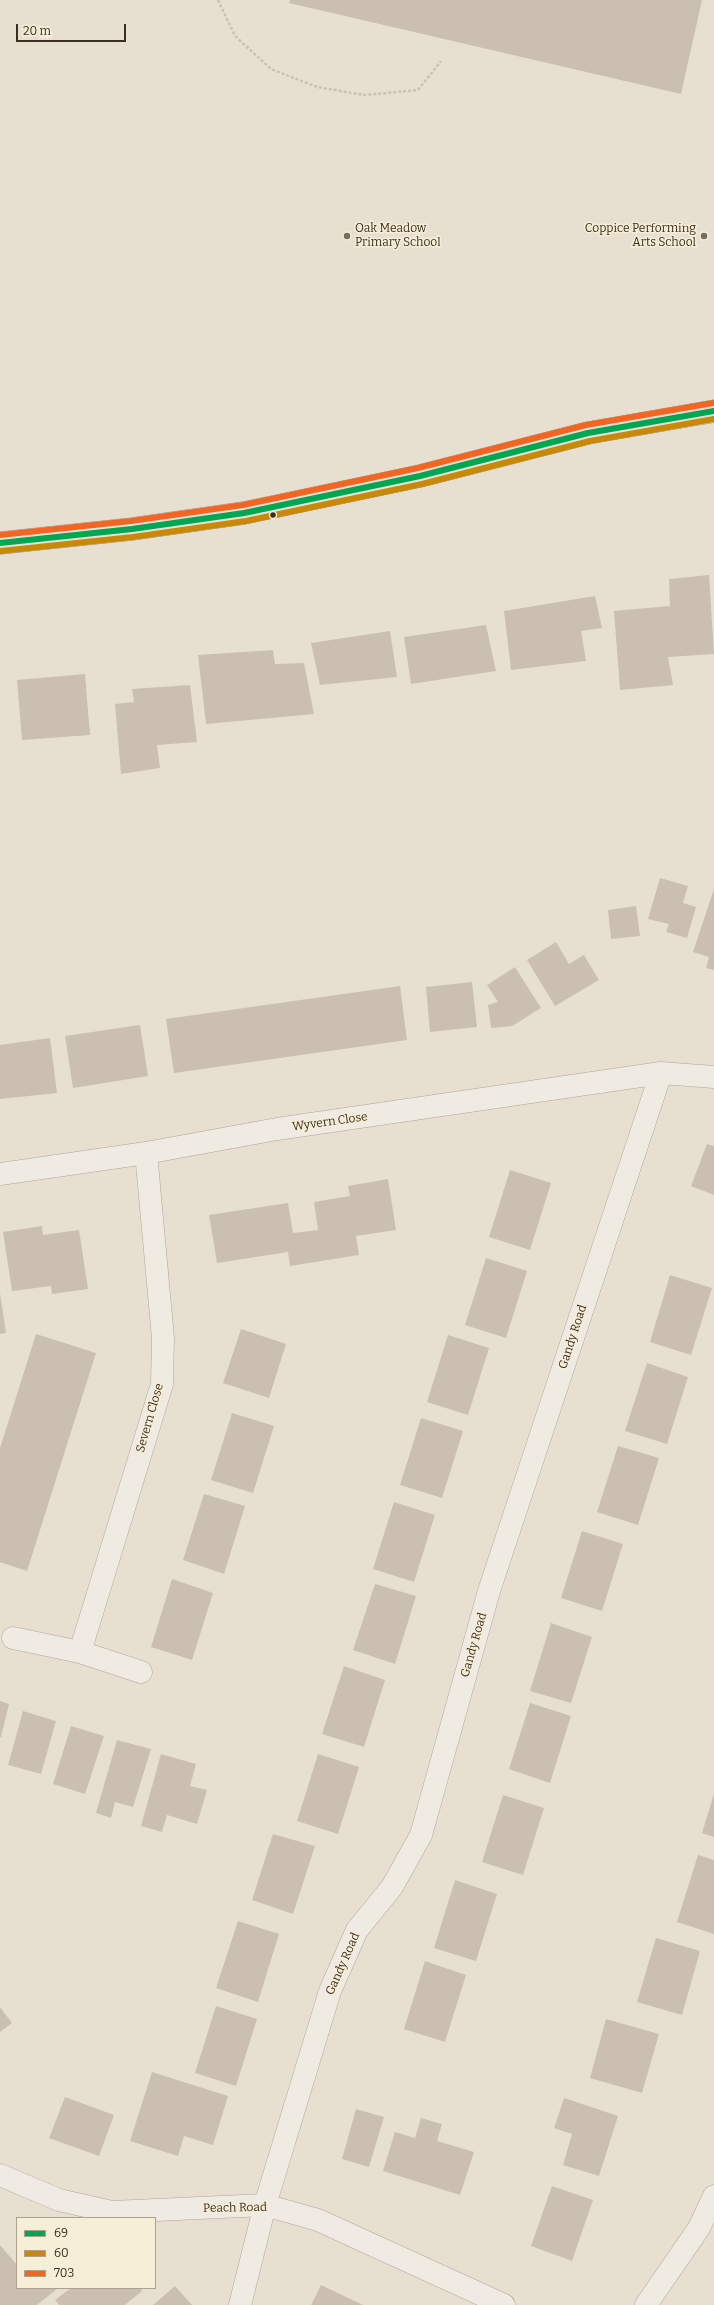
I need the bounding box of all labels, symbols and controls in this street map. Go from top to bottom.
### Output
scale bar [18,16,128,42]
text: 20 m [23,24,51,38]
place label: Oak Meadow Primary School [355,222,441,250]
place label: Coppice Performing Arts School [585,222,696,250]
marker: Oak Meadow Primary School [342,231,352,241]
marker: Coppice Performing Arts School [699,231,709,241]
unlabelled marker [268,510,278,520]
street label: Wyvern Close [291,1110,369,1134]
street label: Gandy Road [556,1303,590,1371]
street label: Severn Close [133,1382,167,1454]
street label: Gandy Road [458,1611,490,1679]
street label: Gandy Road [323,1931,363,1997]
street label: Peach Road [203,2200,267,2216]
legend [16,2217,156,2289]
text: 69 [54,2226,68,2240]
text: 60 [54,2246,69,2260]
text: 703 [54,2266,74,2280]

